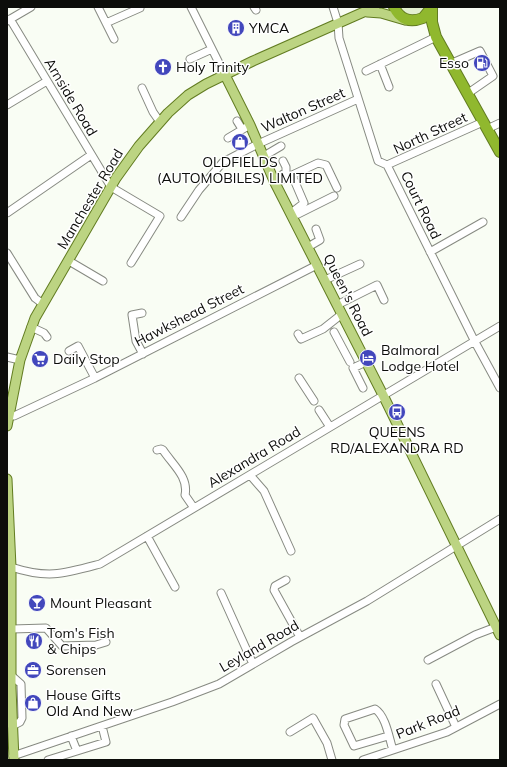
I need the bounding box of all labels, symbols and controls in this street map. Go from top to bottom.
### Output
building icon: YMCA [226,18,246,38]
place label: YMCA [248,19,290,37]
fuel station icon: Esso [472,53,492,73]
place label: Esso [439,54,469,72]
street label: Arnside Road [41,55,101,139]
church icon: Holy Trinity [153,57,173,77]
place label: Holy Trinity [176,58,249,76]
street label: Walton Street [258,83,348,137]
street label: North Street [390,108,470,158]
shop icon: OLDFIELDS (AUTOMOBILES) LIMITED [230,132,250,152]
street label: Manchester Road [53,146,127,252]
place label: OLDFIELDS (AUTOMOBILES) LIMITED [157,153,323,187]
street label: Court Road [397,168,445,242]
street label: Queen's Road [319,251,377,339]
street label: Hawkshead Street [131,280,247,350]
place label: Balmoral Lodge Hotel [381,341,459,375]
hotel icon: Balmoral Lodge Hotel [358,348,378,368]
supermarket icon: Daily Stop [30,349,50,369]
place label: Daily Stop [53,350,120,368]
bus stop icon: QUEENS RD/ALEXANDRA RD [387,402,407,422]
street label: Alexandra Road [204,422,304,492]
place label: QUEENS RD/ALEXANDRA RD [330,423,464,457]
bar icon: Mount Pleasant [27,593,47,613]
place label: Mount Pleasant [50,594,152,612]
street label: Leyland Road [216,616,302,676]
place label: Tom's Fish & Chips [47,624,115,658]
restaurant icon: Tom's Fish & Chips [24,631,44,651]
office icon: Sorensen [23,660,43,680]
place label: Sorensen [46,661,106,679]
place label: House Gifts Old And New [46,686,133,720]
shop icon: House Gifts Old And New [23,693,43,713]
street label: Park Road [393,701,463,743]

